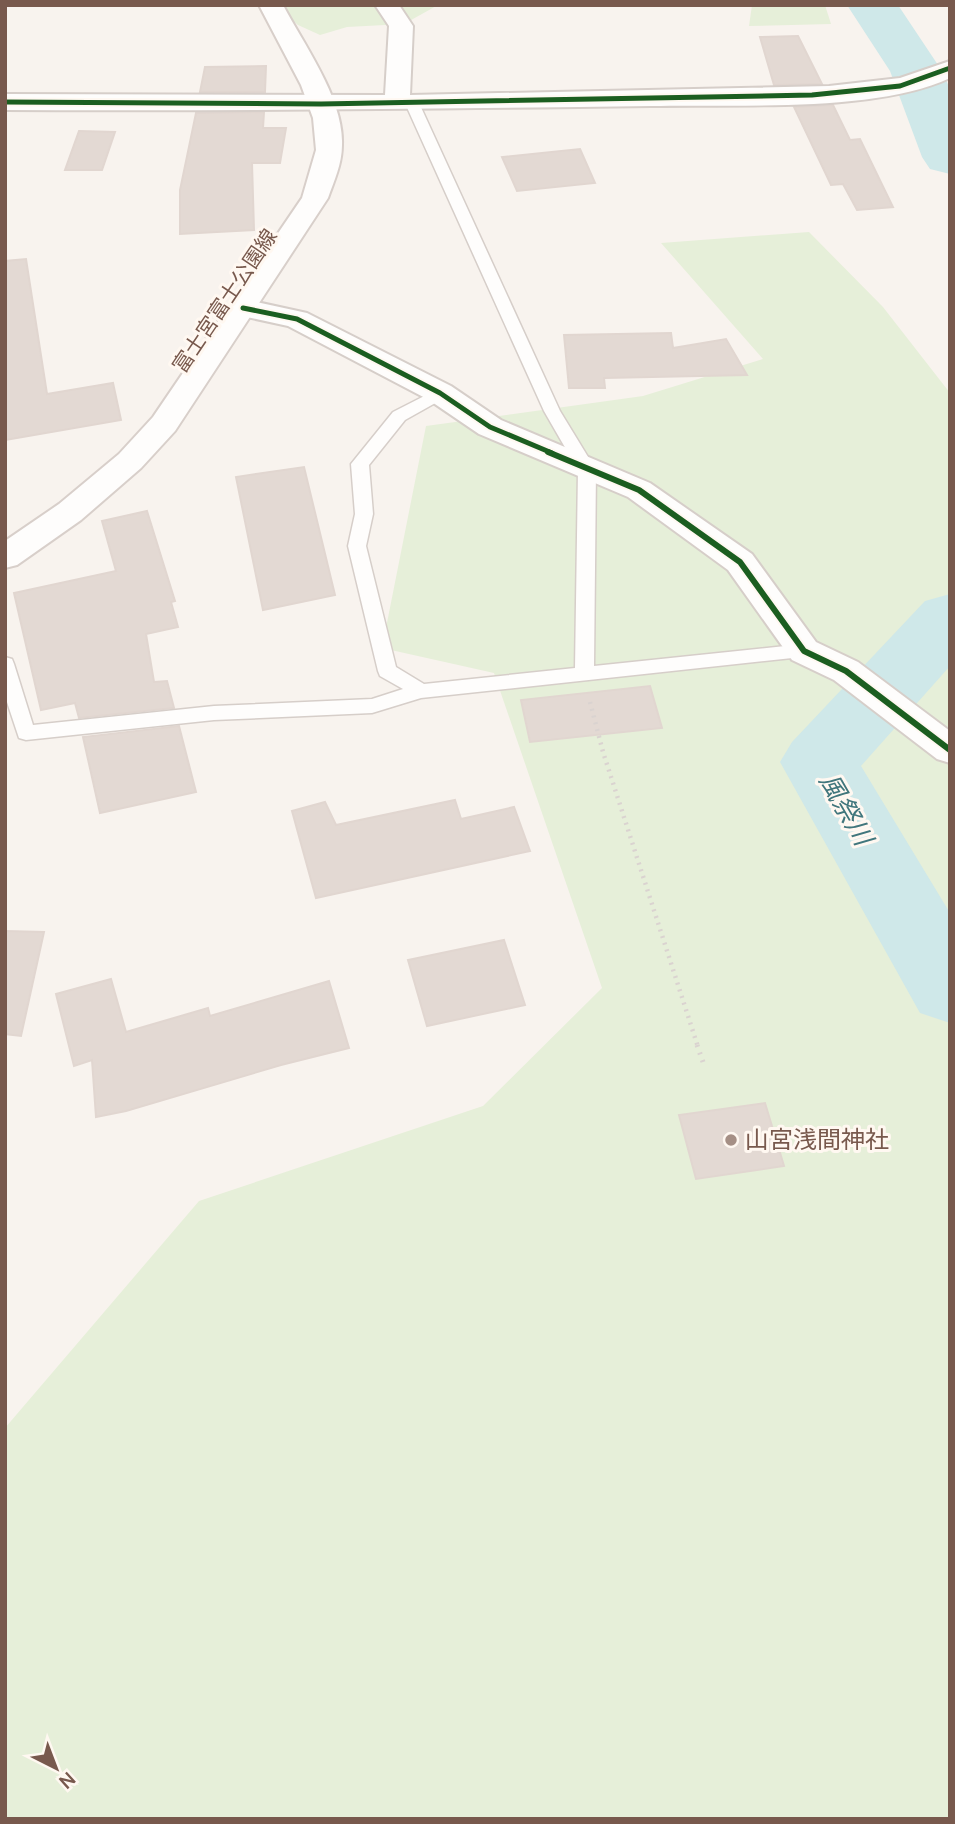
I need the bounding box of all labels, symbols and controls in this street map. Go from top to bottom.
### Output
street label: 富士宮富士公園線 [166,223,283,378]
water label: 風祭川 [812,766,883,854]
place label: 山宮浅間神社 [745,1122,889,1155]
marker: 山宮浅間神社 [723,1132,739,1148]
north arrow [21,1733,91,1803]
text: N [54,1766,81,1795]

